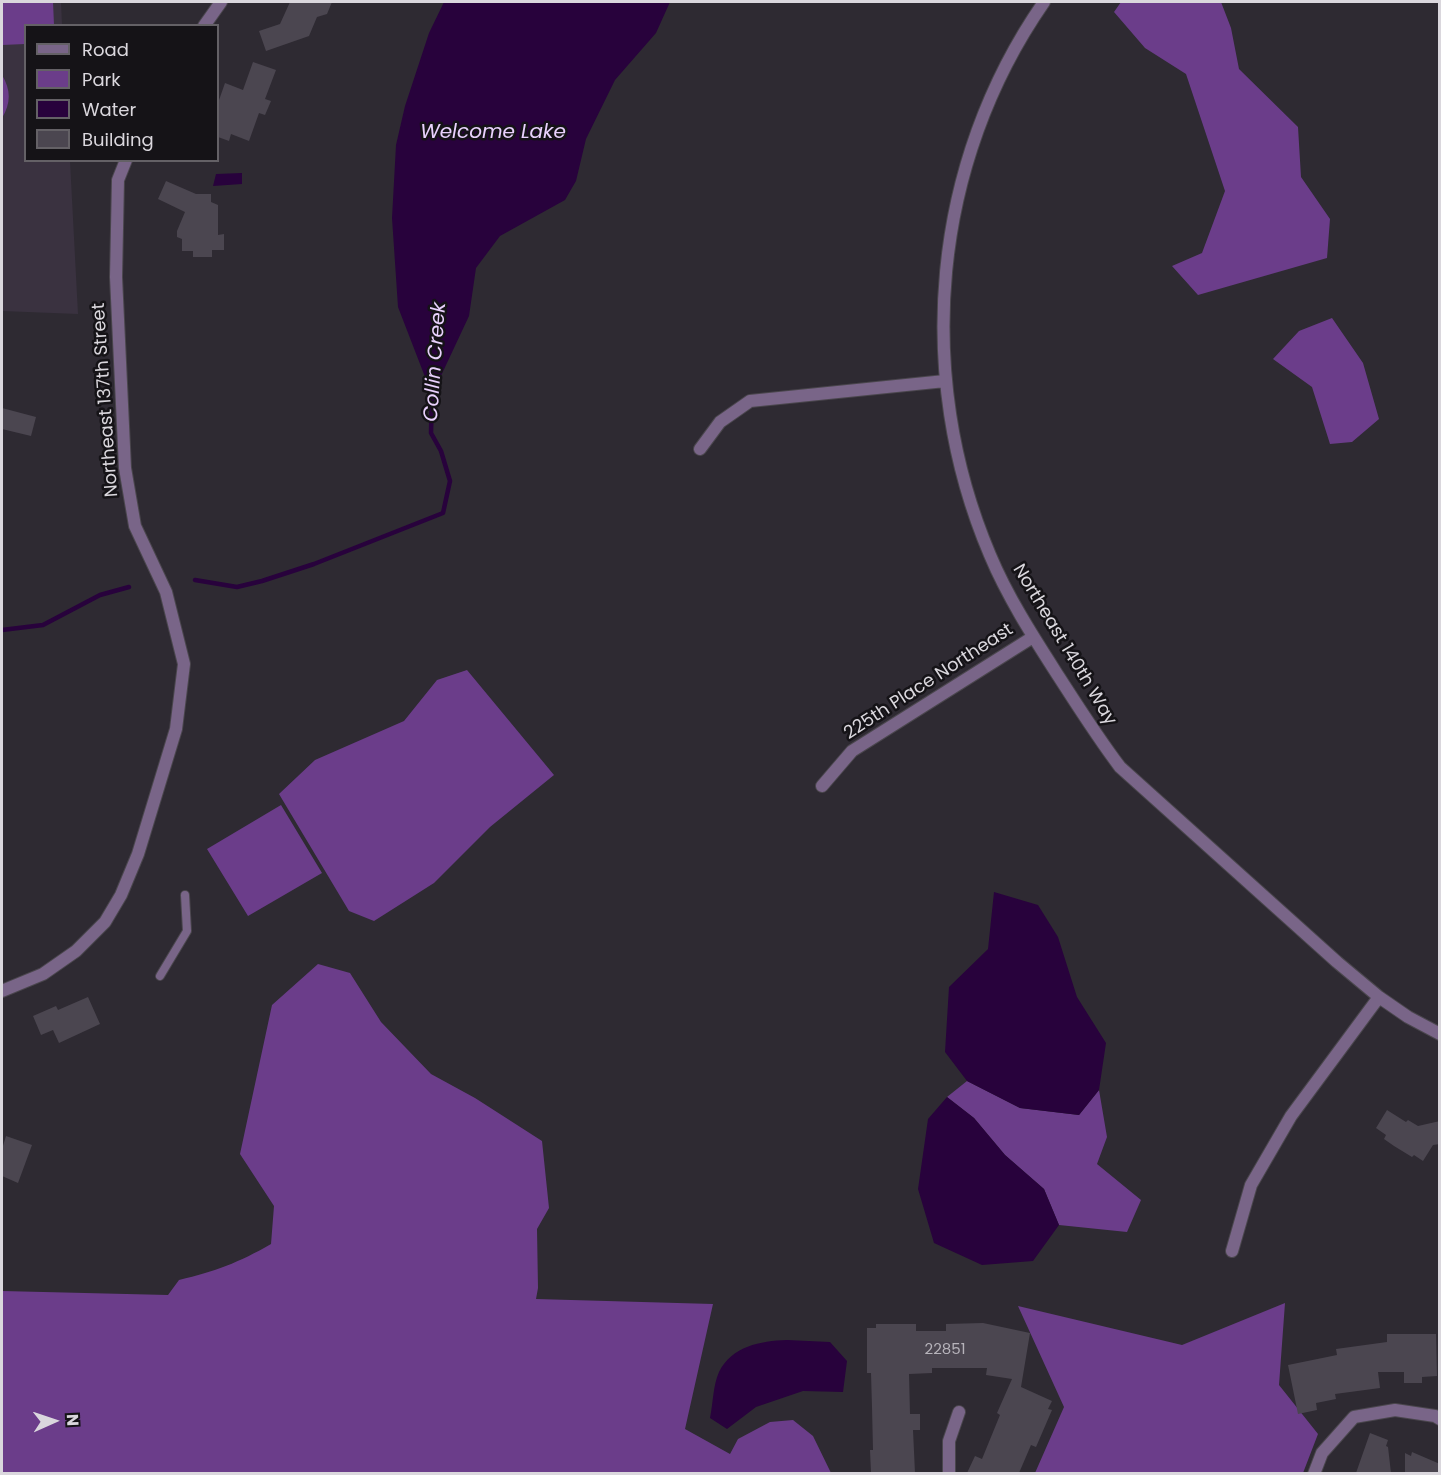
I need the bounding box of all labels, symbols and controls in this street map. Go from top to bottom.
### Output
legend [24,24,219,162]
text: Road [82,37,129,62]
text: Park [82,67,121,92]
text: Water [82,97,136,122]
water label: Welcome Lake [420,121,566,145]
text: Building [82,127,154,152]
water label: Collin Creek [420,301,452,423]
street label: Northeast 137th Street [88,302,124,498]
street label: Northeast 140th Way [1007,561,1121,729]
street label: 225th Place Northeast [840,619,1018,745]
house number: 22851 [925,1341,965,1359]
north arrow [24,1391,84,1451]
text: N [61,1413,84,1427]

